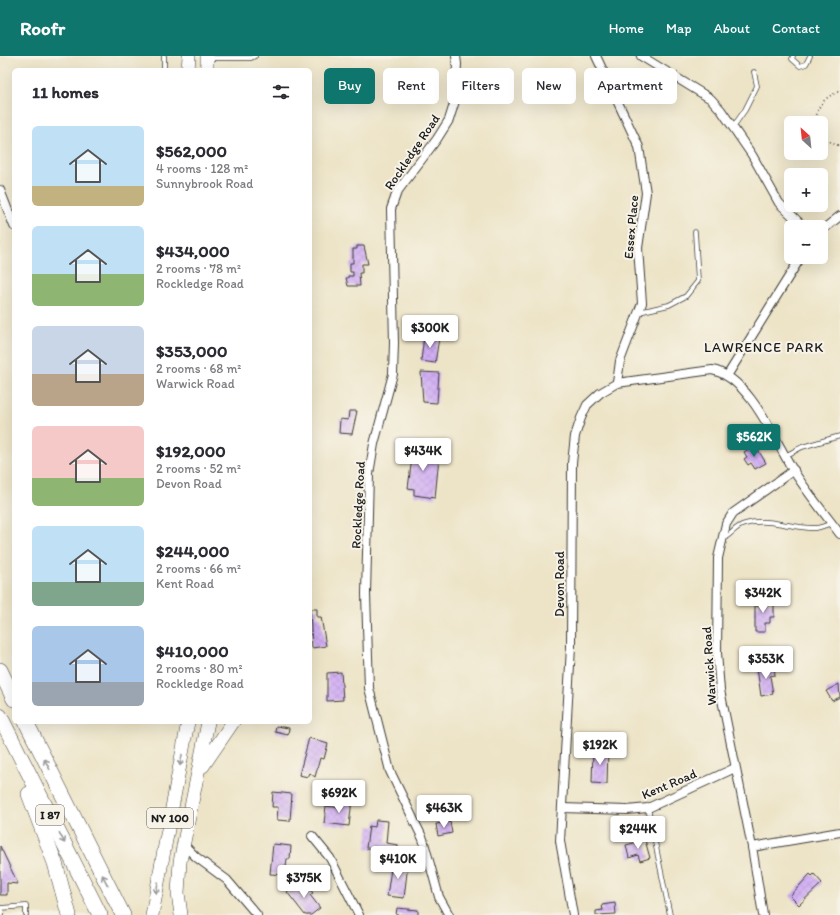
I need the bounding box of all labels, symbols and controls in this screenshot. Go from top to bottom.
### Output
text: Roofr [20,17,65,40]
text: Home [609,20,644,37]
text: Map [666,20,692,37]
text: About [714,20,750,37]
text: Contact [772,20,820,37]
chip: Buy [324,68,375,104]
chip: Rent [383,68,439,104]
chip: Filters [447,68,514,104]
chip: New [522,68,576,104]
chip: Apartment [584,68,677,104]
icon: filters [270,81,292,103]
text: 11 homes [32,82,99,102]
street label: Rockledge Road [381,111,443,193]
north arrow [784,116,828,160]
map controls [784,116,828,264]
text: $562,000 [156,141,227,161]
icon: home [64,142,112,190]
text: 4 rooms · 128 m² [156,161,248,176]
button: + [784,168,828,212]
text: Sunnybrook Road [156,176,253,191]
street label: Essex Place [621,194,641,260]
button: − [784,220,828,264]
text: $434,000 [156,241,230,261]
icon: home [64,242,112,290]
text: 2 rooms · 78 m² [156,261,241,276]
text: Rockledge Road [156,276,244,291]
pin: $300K [402,315,458,349]
text: $300K [411,320,449,335]
district label: LAWRENCE PARK [704,339,824,356]
text: $353,000 [156,341,228,361]
icon: home [64,342,112,390]
text: 2 rooms · 68 m² [156,361,241,376]
text: Warwick Road [156,376,235,391]
pin: $562K [726,424,782,458]
text: $562K [736,429,772,444]
pin: $434K [395,438,451,472]
text: $192,000 [156,441,226,461]
icon: home [64,442,112,490]
text: $434K [404,443,442,458]
text: 2 rooms · 52 m² [156,461,241,476]
street label: Rockledge Road [348,461,368,549]
text: Devon Road [156,476,222,491]
text: $244,000 [156,541,229,561]
icon: home [64,542,112,590]
street label: Devon Road [552,551,567,617]
text: 2 rooms · 66 m² [156,561,241,576]
text: Kent Road [156,576,214,591]
pin: $342K [735,580,791,614]
text: $342K [745,585,781,600]
street label: Warwick Road [699,626,719,706]
text: $410,000 [156,641,229,661]
icon: home [64,642,112,690]
pin: $353K [738,646,794,680]
text: $353K [748,651,784,666]
text: 2 rooms · 80 m² [156,661,243,676]
text: Rockledge Road [156,676,244,691]
pin: $192K [572,732,628,766]
text: $192K [583,737,617,752]
one-way arrow [177,753,185,766]
one-way arrow [43,758,50,770]
street label: Kent Road [639,766,699,802]
pin: $692K [311,780,367,814]
text: $692K [321,785,357,800]
pin: $463K [416,795,472,829]
text: $463K [426,800,462,815]
road number: I 87 [36,805,64,825]
road number: NY 100 [147,808,193,828]
pin: $244K [610,816,666,850]
text: $244K [619,821,657,836]
one-way arrow [58,832,66,844]
pin: $410K [370,846,426,880]
text: $410K [380,851,416,866]
pin: $375K [276,865,332,899]
text: $375K [286,870,322,885]
one-way arrow [101,874,108,886]
one-way arrow [153,881,161,894]

